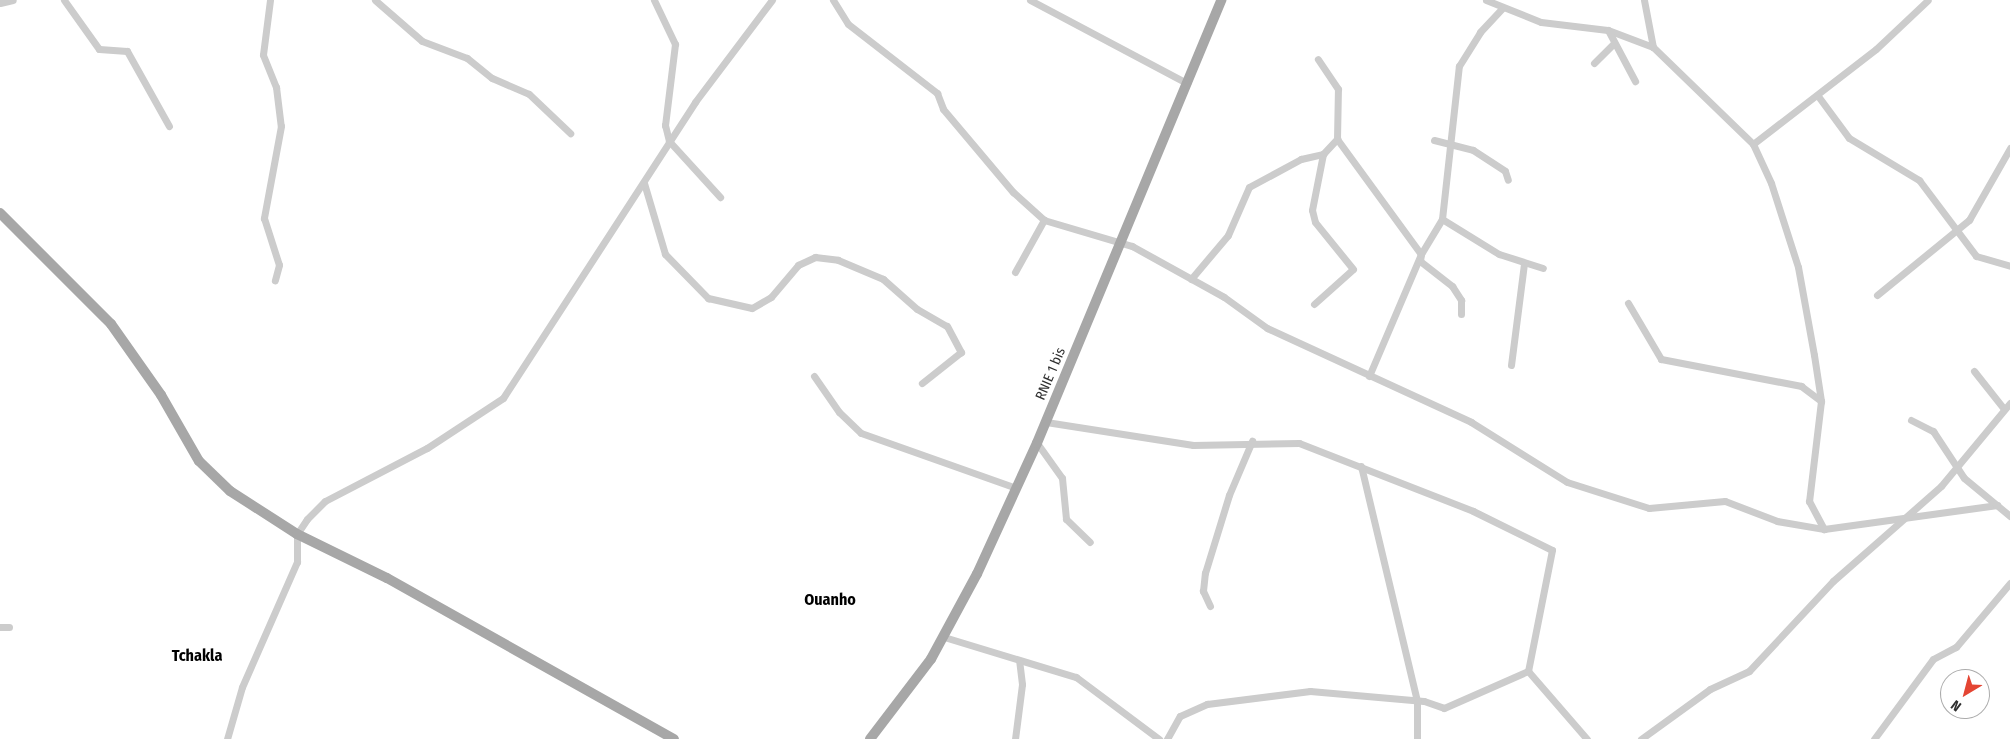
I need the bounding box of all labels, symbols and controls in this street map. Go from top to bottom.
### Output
street label: RNIE 1 bis [1032,345,1070,403]
district label: Ouanho [804,590,856,610]
district label: Tchakla [172,646,222,666]
north arrow [1940,669,1990,719]
text: N [1948,696,1965,715]

